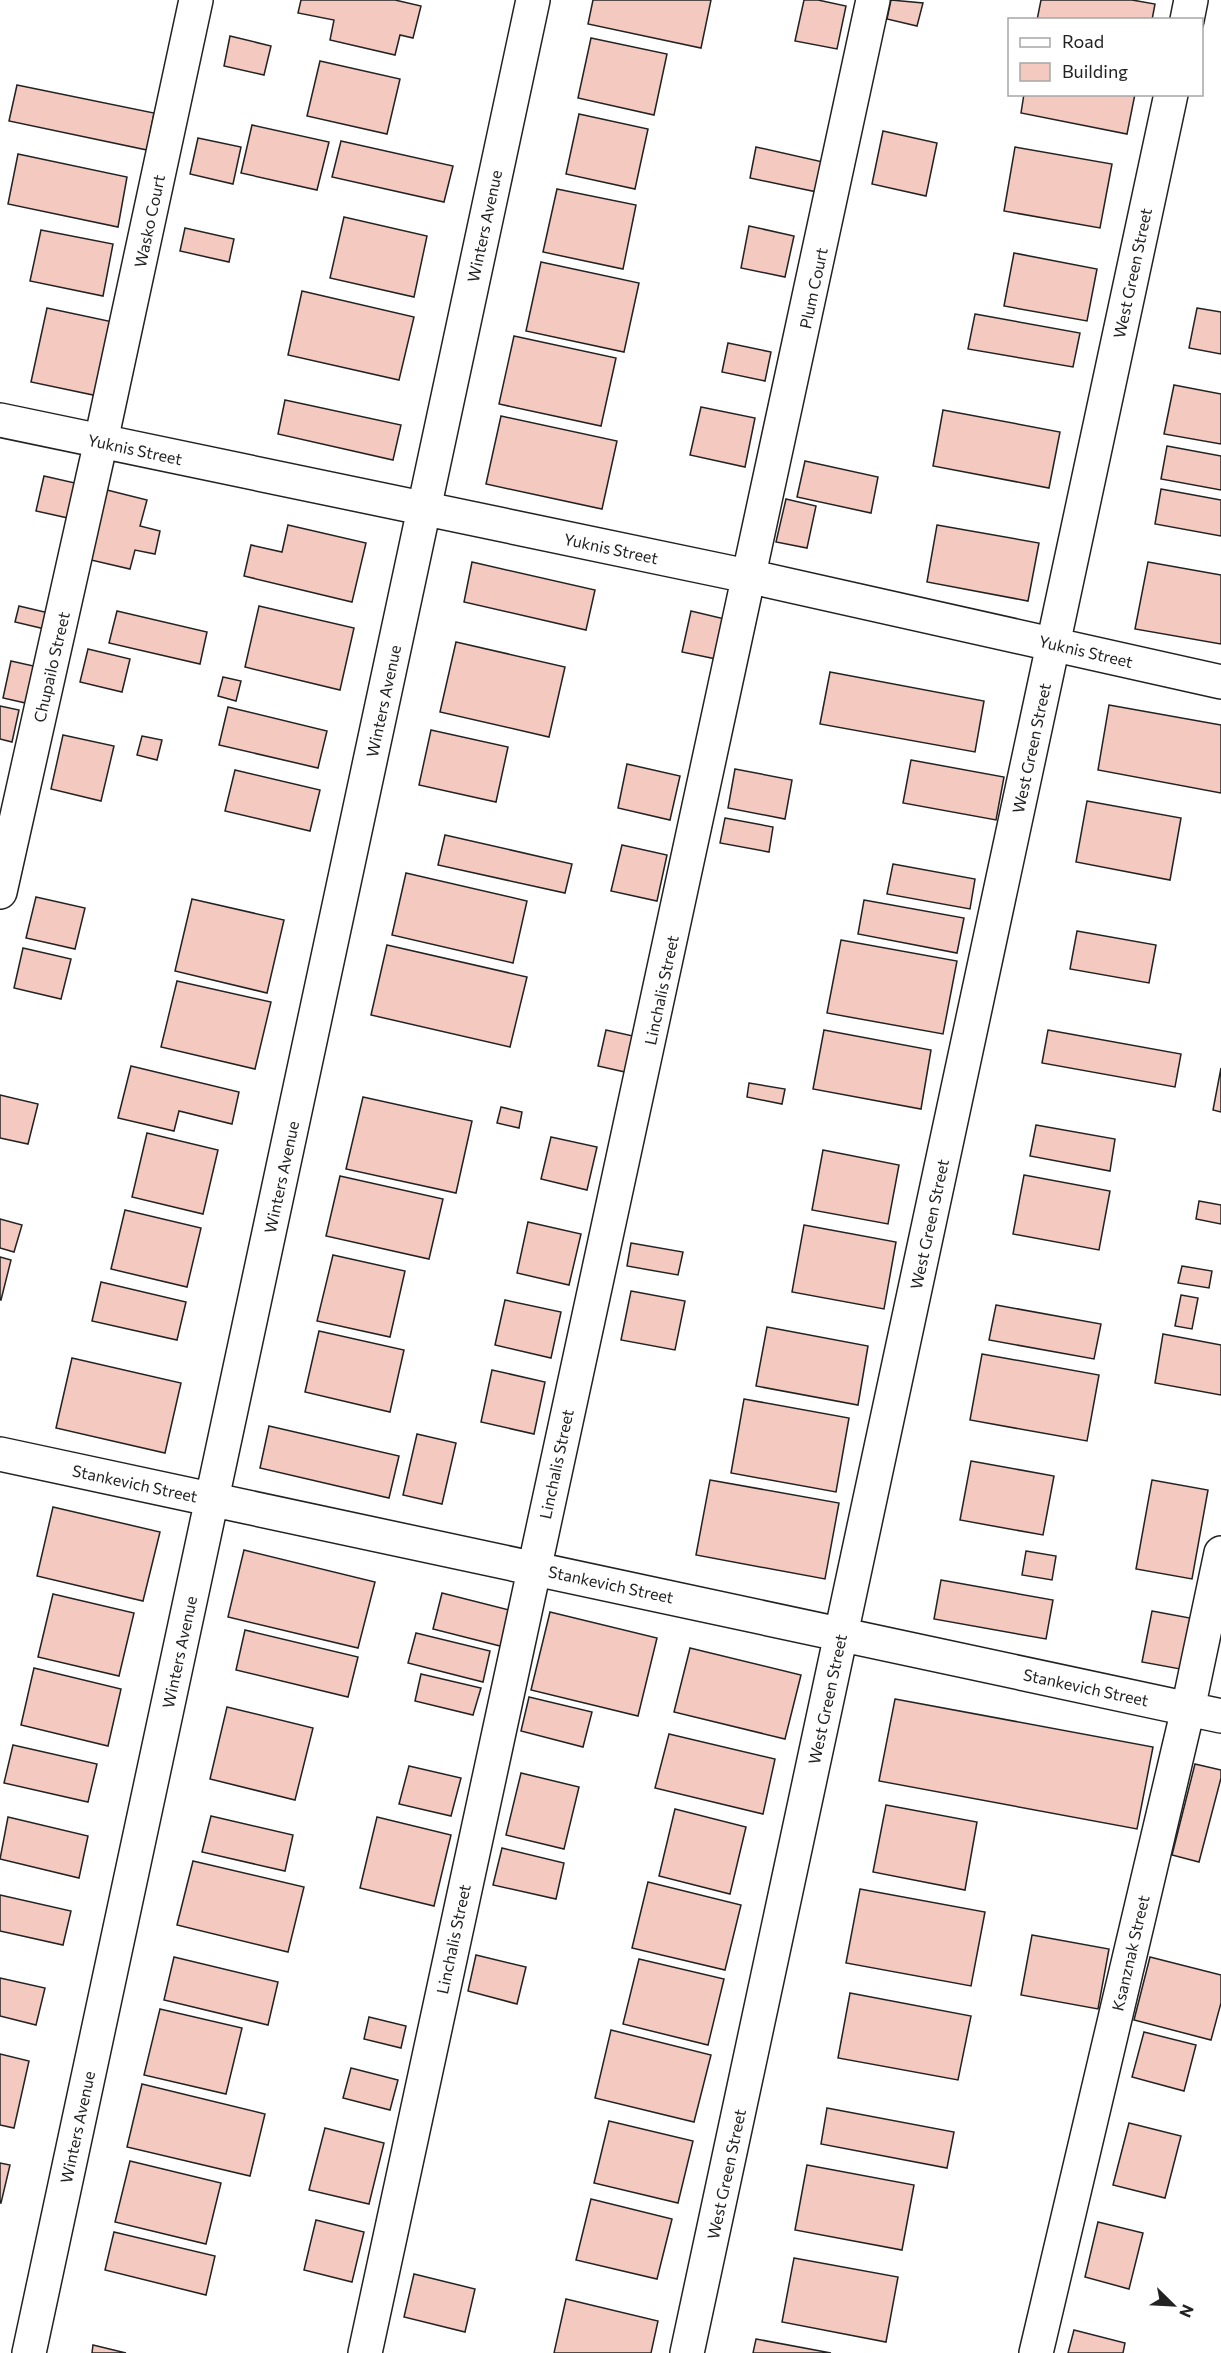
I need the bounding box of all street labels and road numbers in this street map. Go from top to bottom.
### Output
street label: Winters Avenue [463,168,505,284]
street label: Wasko Court [130,172,168,269]
street label: West Green Street [1109,206,1155,340]
street label: Plum Court [795,245,831,330]
street label: Yuknis Street [86,430,184,468]
street label: Yuknis Street [562,529,660,567]
street label: Chupailo Street [29,609,73,724]
street label: Yuknis Street [1037,631,1135,671]
street label: Winters Avenue [362,643,404,759]
street label: West Green Street [1008,681,1054,815]
street label: Linchalis Street [640,933,682,1047]
street label: Winters Avenue [260,1119,302,1235]
street label: West Green Street [906,1157,952,1291]
street label: Linchalis Street [535,1407,577,1521]
street label: Stankevich Street [71,1460,200,1506]
street label: Stankevich Street [547,1561,676,1607]
street label: Winters Avenue [158,1594,200,1710]
street label: West Green Street [804,1632,850,1766]
street label: Stankevich Street [1022,1664,1151,1710]
street label: Linchalis Street [432,1882,474,1996]
street label: Ksanznak Street [1107,1893,1153,2013]
street label: Winters Avenue [56,2069,98,2185]
street label: West Green Street [703,2107,749,2241]

